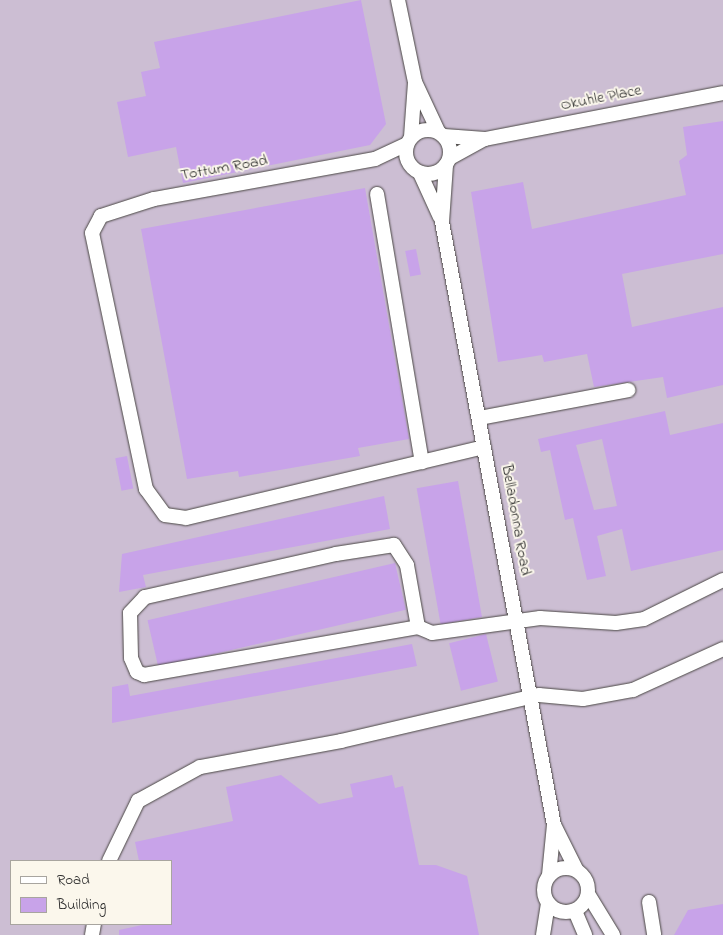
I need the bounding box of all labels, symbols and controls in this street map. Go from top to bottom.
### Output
street label: Okuhle Place [559,81,643,115]
street label: Tottum Road [179,151,269,185]
street label: Belladonna Road [497,463,535,577]
legend [10,860,172,925]
text: Road [57,869,90,891]
text: Building [57,894,106,916]

